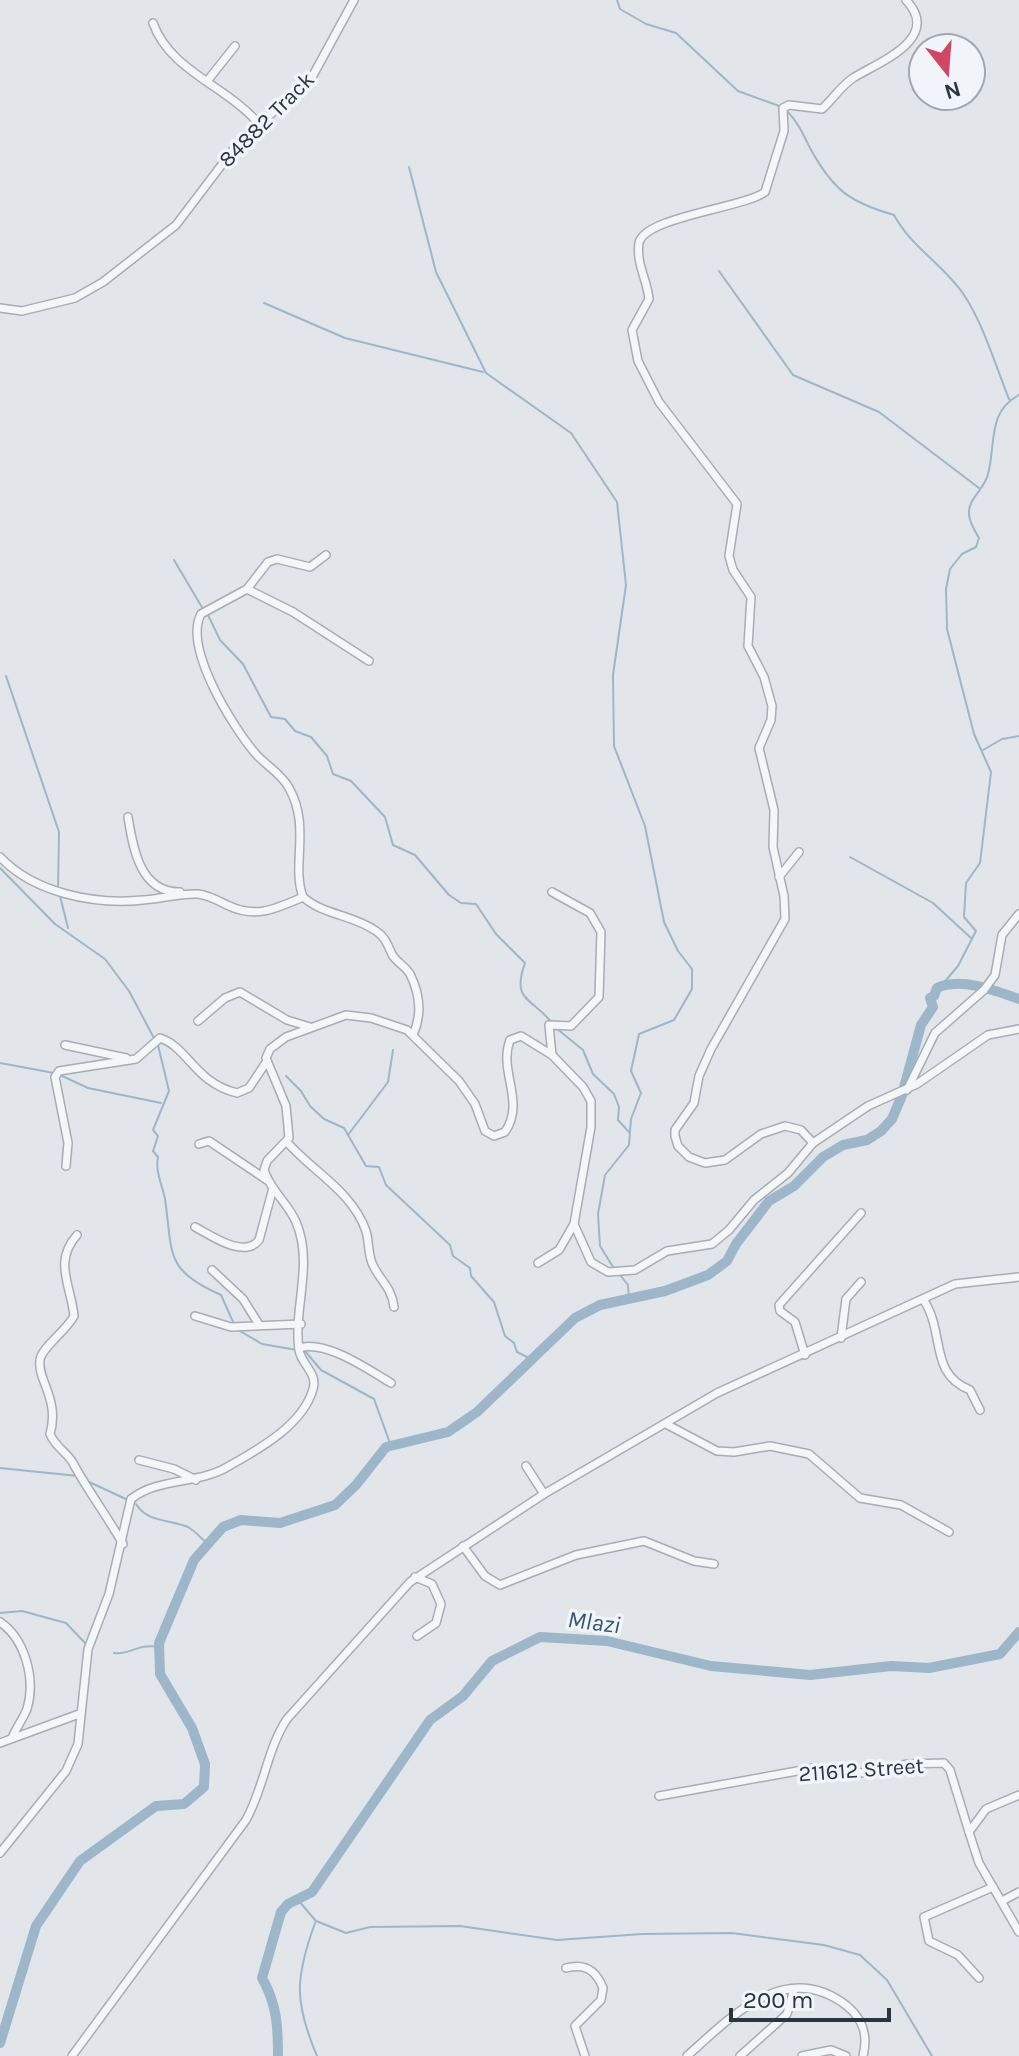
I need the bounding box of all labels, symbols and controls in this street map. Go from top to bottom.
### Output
north arrow [907,32,987,112]
street label: 84882 Track [214,67,320,173]
text: N [941,75,964,105]
water label: Mlazi [566,1605,622,1639]
street label: 211612 Street [798,1753,925,1787]
scale bar [731,1972,889,2022]
text: 200 m [743,1986,814,2014]

